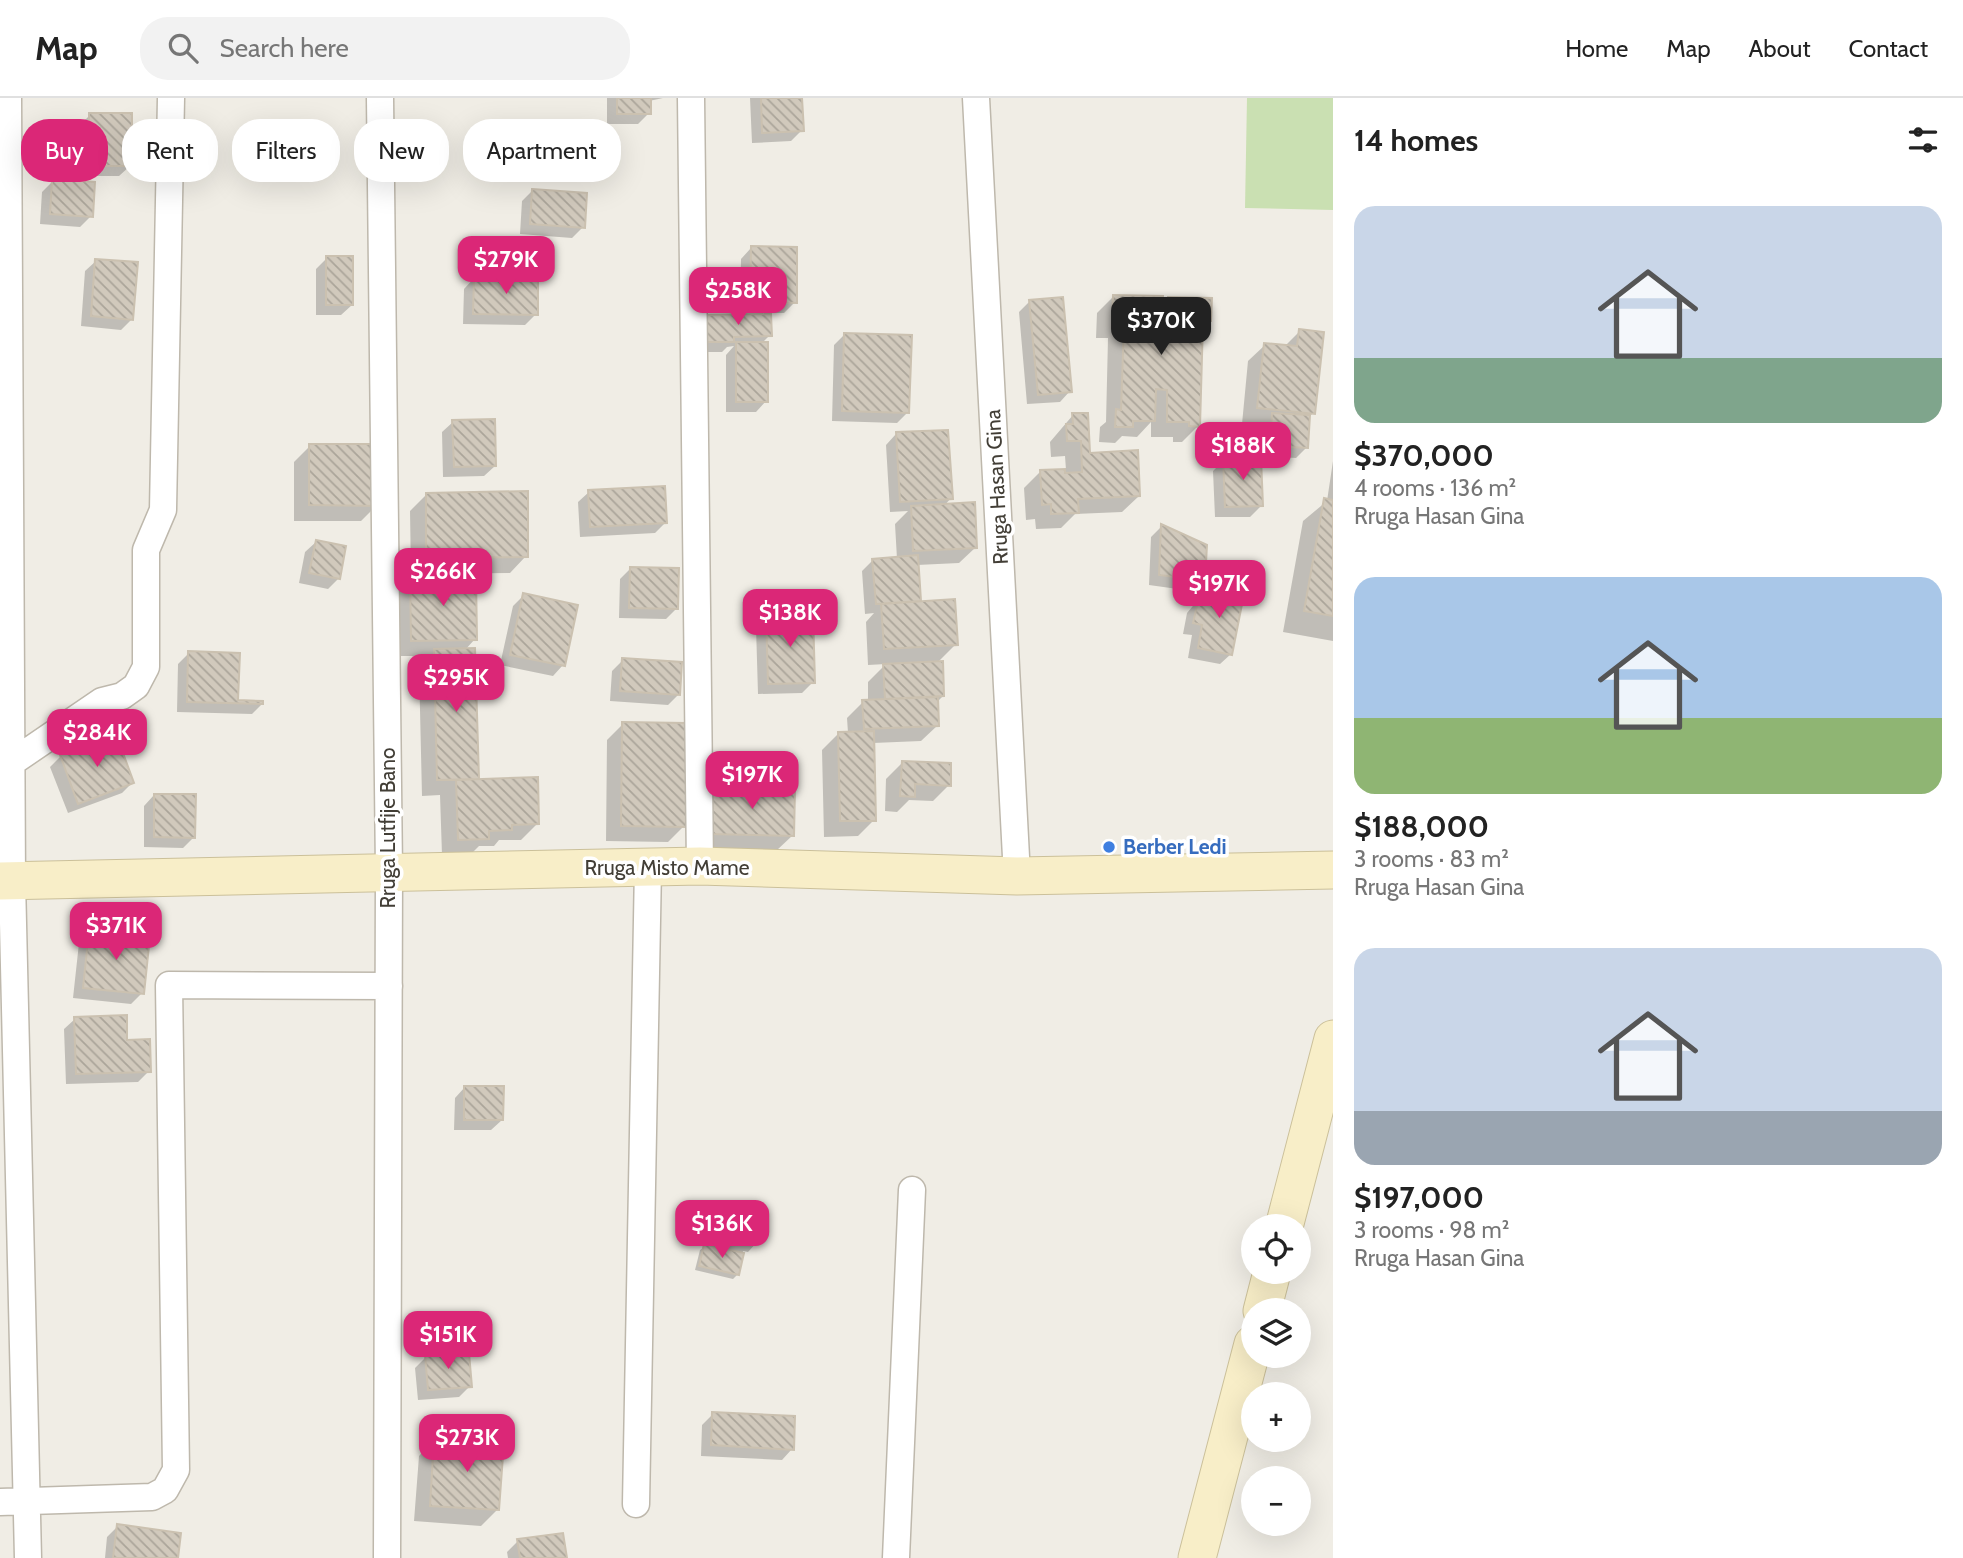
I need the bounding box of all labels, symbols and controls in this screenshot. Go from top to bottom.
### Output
search box [140,17,630,80]
text: Map [35,28,98,68]
icon: search [164,29,202,67]
text: Search here [220,32,349,64]
text: Home [1565,34,1628,63]
text: Map [1666,34,1711,63]
text: About [1749,34,1811,63]
text: Contact [1849,34,1928,63]
chip: Buy [21,119,108,182]
chip: Rent [122,119,218,182]
chip: Filters [232,119,340,182]
chip: New [354,119,449,182]
chip: Apartment [463,119,621,182]
icon: filters [1904,121,1942,159]
text: 14 homes [1354,122,1478,159]
pin: $279K [457,236,555,296]
text: $279K [474,245,538,273]
icon: home [1585,251,1711,377]
pin: $258K [689,268,787,327]
text: $258K [705,276,771,304]
pin: $370K [1112,298,1210,357]
text: $370K [1127,306,1195,334]
street label: Rruga Hasan Gina [980,409,1013,565]
pin: $188K [1194,422,1292,482]
text: $188K [1211,431,1275,459]
text: $370,000 [1354,437,1494,474]
text: 4 rooms · 136 m² [1354,474,1516,502]
text: Rruga Hasan Gina [1354,502,1524,530]
pin: $266K [394,548,492,608]
text: $266K [410,557,476,585]
pin: $197K [1170,560,1268,620]
text: $197K [1189,569,1249,597]
pin: $138K [741,589,839,649]
text: $138K [759,598,821,626]
icon: home [1585,622,1711,748]
pin: $295K [407,654,505,714]
text: $295K [423,663,489,691]
pin: $284K [48,710,146,769]
text: $284K [63,718,131,746]
street label: Rruga Lutfije Bano [375,747,401,909]
pin: $197K [703,752,801,811]
text: $197K [722,760,782,788]
text: $188,000 [1354,808,1489,845]
place label: Berber Ledi [1123,834,1227,859]
marker: Berber Ledi [1101,839,1117,855]
text: 3 rooms · 83 m² [1354,845,1509,873]
street label: Rruga Misto Mame [585,855,750,880]
text: Rruga Hasan Gina [1354,873,1524,901]
pin: $371K [67,902,165,962]
text: $371K [86,911,146,939]
icon: home [1585,993,1711,1119]
text: $197,000 [1354,1179,1484,1216]
pin: $136K [673,1200,771,1260]
text: $136K [691,1209,753,1237]
map controls [1241,1214,1311,1536]
button: locate [1241,1214,1311,1284]
text: 3 rooms · 98 m² [1354,1216,1509,1244]
text: Rruga Hasan Gina [1354,1244,1524,1272]
button: layers [1241,1298,1311,1368]
pin: $151K [399,1312,497,1371]
text: $151K [419,1320,477,1348]
button: + [1241,1382,1311,1452]
pin: $273K [418,1414,516,1474]
text: $273K [435,1423,499,1451]
button: − [1241,1466,1311,1536]

